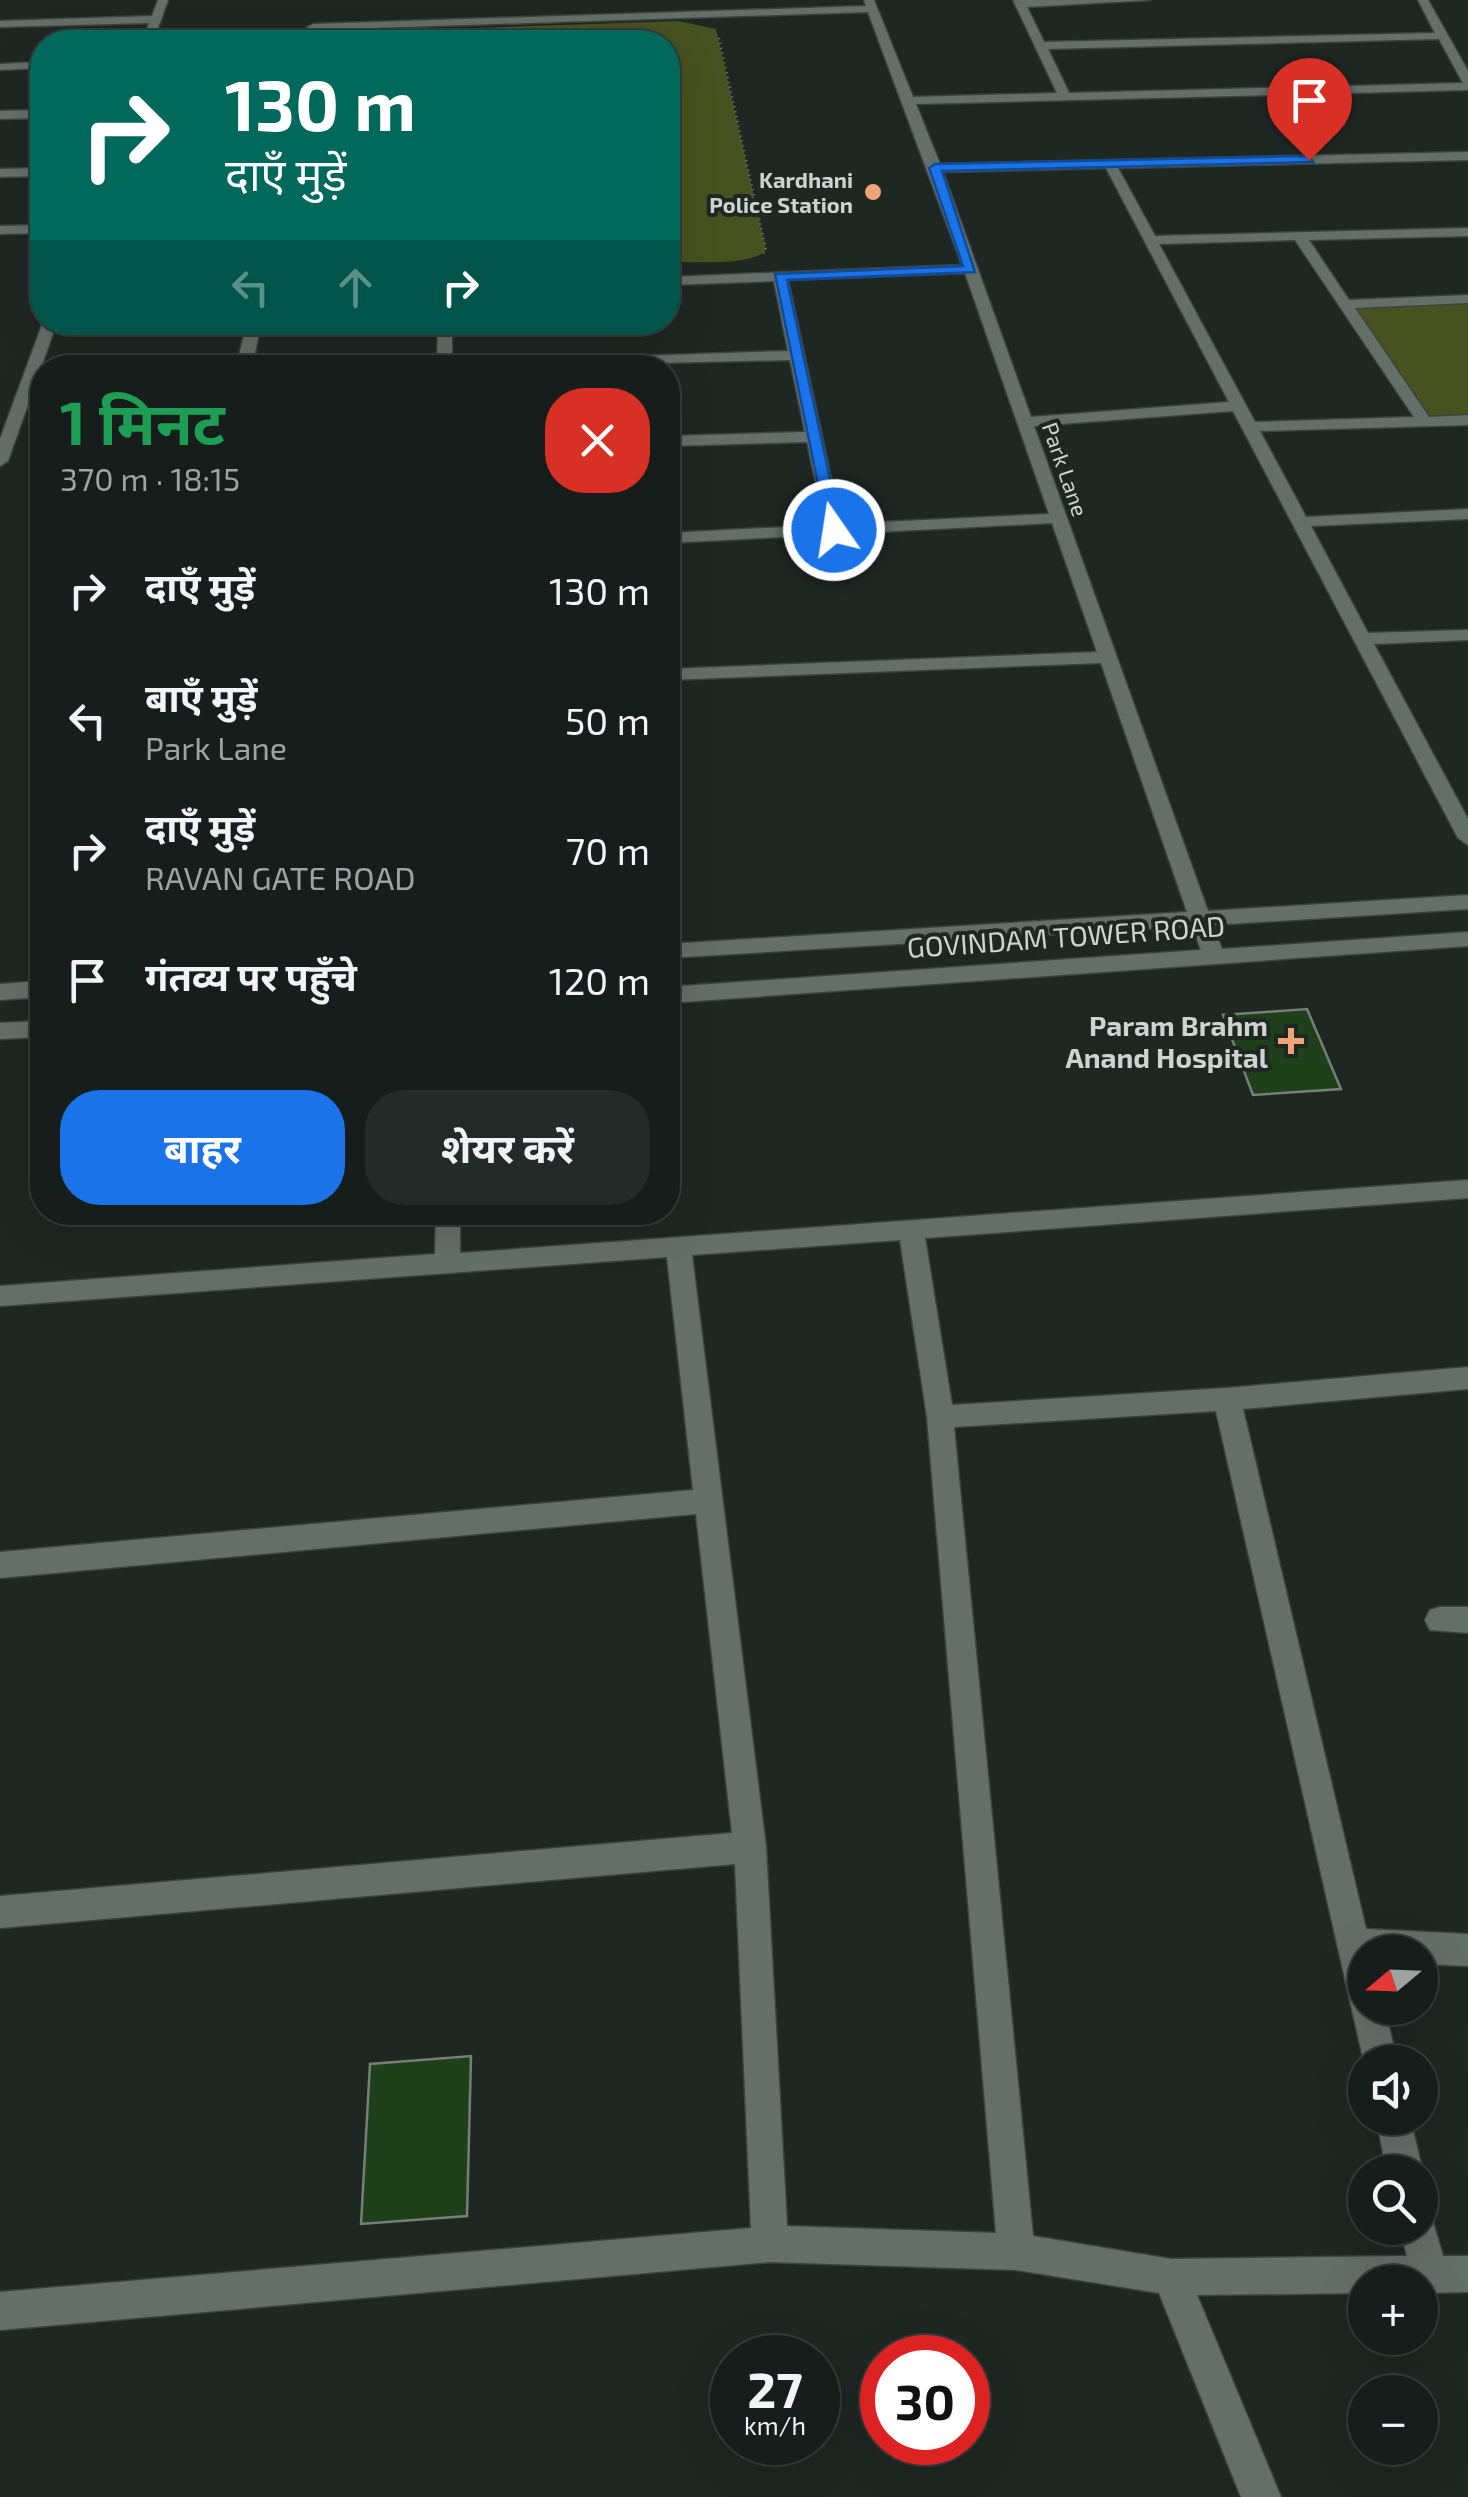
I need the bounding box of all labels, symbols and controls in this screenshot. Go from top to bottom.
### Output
pin [1267,58,1352,161]
text: 130 m [225,61,416,145]
icon: right [60,70,190,200]
icon: arrive [1282,73,1337,128]
text: दाएँ मुड़ें [225,146,346,200]
place label: Kardhani Police Station [709,166,853,217]
marker: Kardhani Police Station [862,181,884,203]
icon: left [223,260,278,315]
icon: ahead [328,260,383,315]
icon: right [433,260,488,315]
text: 1 मिनट [60,385,225,457]
button: close [545,388,650,493]
street label: Park Lane [1038,419,1094,519]
text: 370 m · 18:15 [60,459,240,497]
position arrow [782,478,886,582]
icon: right [60,563,115,618]
text: दाएँ मुड़ें [145,563,255,609]
text: 130 m [549,567,650,613]
text: बाएँ मुड़ें [145,674,257,720]
icon: left [60,693,115,748]
text: 50 m [565,697,650,743]
text: Park Lane [145,728,287,766]
text: दाएँ मुड़ें [145,804,255,850]
icon: right [60,823,115,878]
text: 70 m [566,827,650,873]
text: RAVAN GATE ROAD [145,858,416,896]
street label: GOVINDAM TOWER ROAD [906,908,1226,964]
icon: arrive [60,953,115,1008]
text: गंतव्य पर पहुँचे [145,953,357,999]
text: 120 m [549,957,650,1003]
place label: Param Brahm Anand Hospital [1065,1008,1269,1074]
marker: Param Brahm Anand Hospital [1278,1028,1304,1054]
button: बाहर [60,1090,345,1205]
button: शेयर करें [365,1090,650,1205]
north arrow [1348,1935,1438,2025]
map controls [1348,1935,1438,2465]
button: sound [1348,2045,1438,2135]
button: search [1348,2155,1438,2245]
button: + [1348,2265,1438,2355]
speed limit sign: 30 [860,2335,990,2465]
text: 27 [747,2358,803,2418]
button: − [1348,2375,1438,2465]
text: km/h [744,2410,806,2440]

